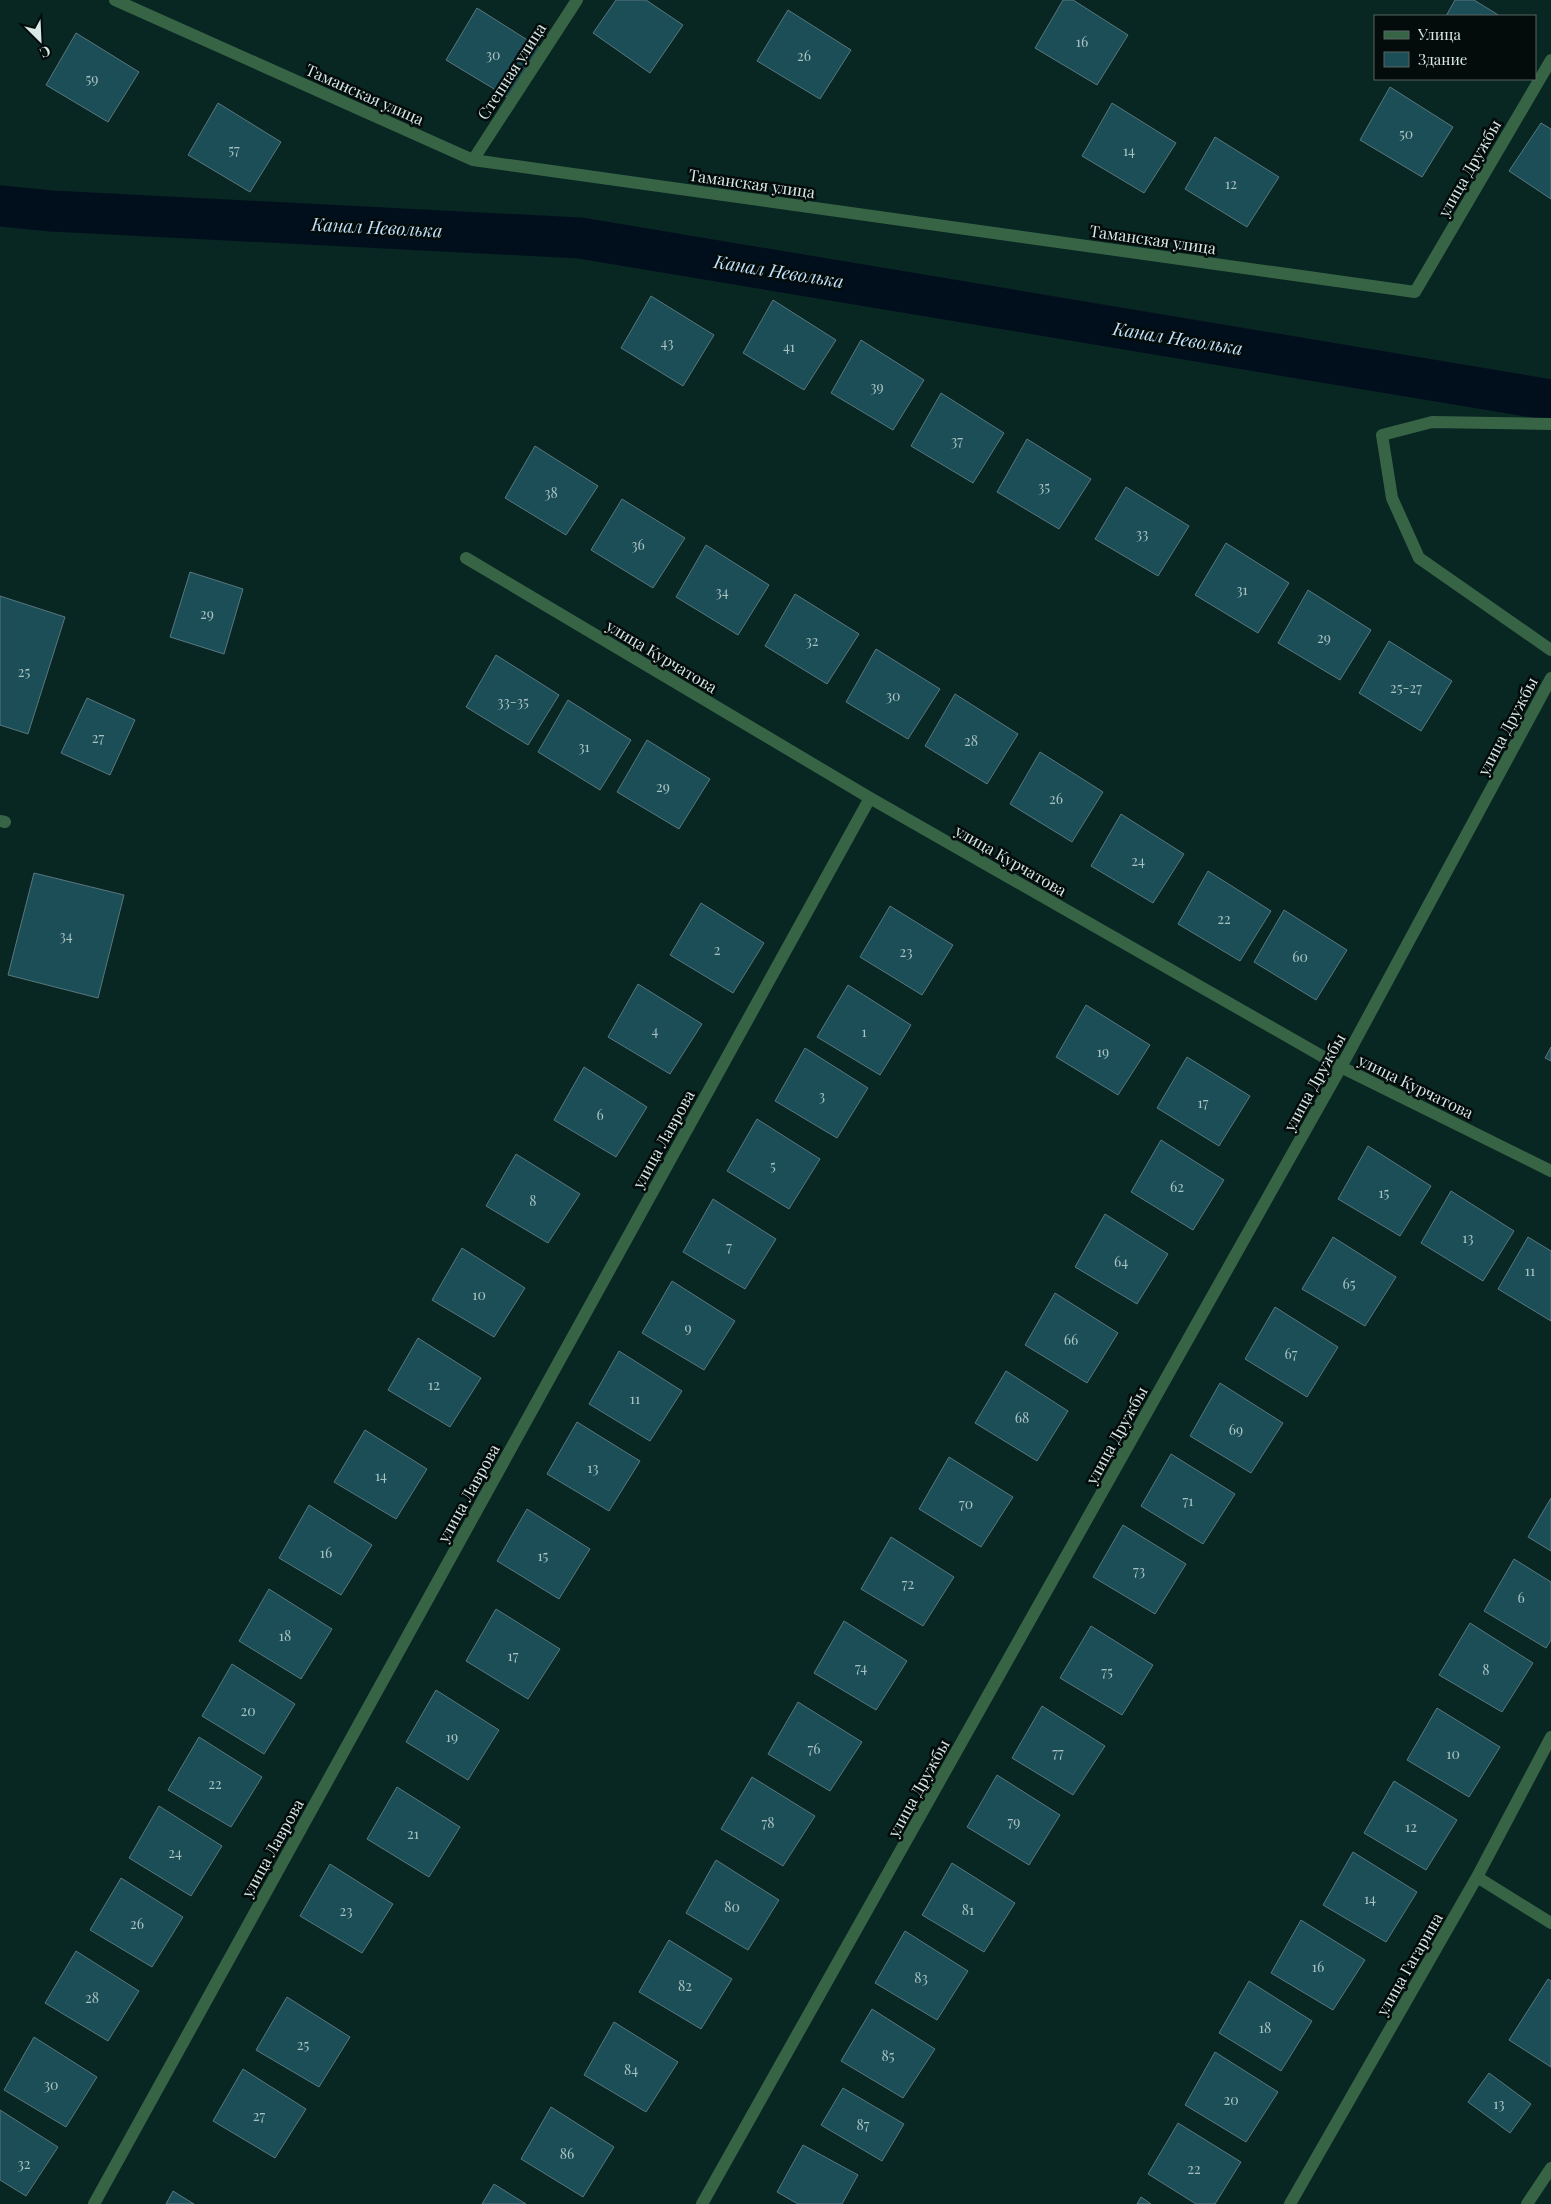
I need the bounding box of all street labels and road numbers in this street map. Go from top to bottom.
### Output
street label: Степная улица [472,19,550,123]
street label: Таманская улица [303,58,428,130]
street label: улица Дружбы [1432,116,1505,221]
street label: Таманская улица [687,164,817,202]
street label: Таманская улица [1088,220,1218,258]
street label: улица Курчатова [602,614,721,697]
street label: улица Дружбы [1472,673,1542,780]
street label: улица Курчатова [951,819,1071,900]
street label: улица Дружбы [1278,1029,1350,1136]
street label: улица Курчатова [1354,1049,1477,1123]
street label: улица Лаврова [627,1086,699,1193]
street label: улица Дружбы [1080,1382,1152,1489]
street label: улица Лаврова [432,1440,504,1547]
street label: улица Дружбы [882,1735,954,1842]
street label: улица Лаврова [236,1795,308,1902]
street label: улица Гагарина [1370,1909,1447,2020]

